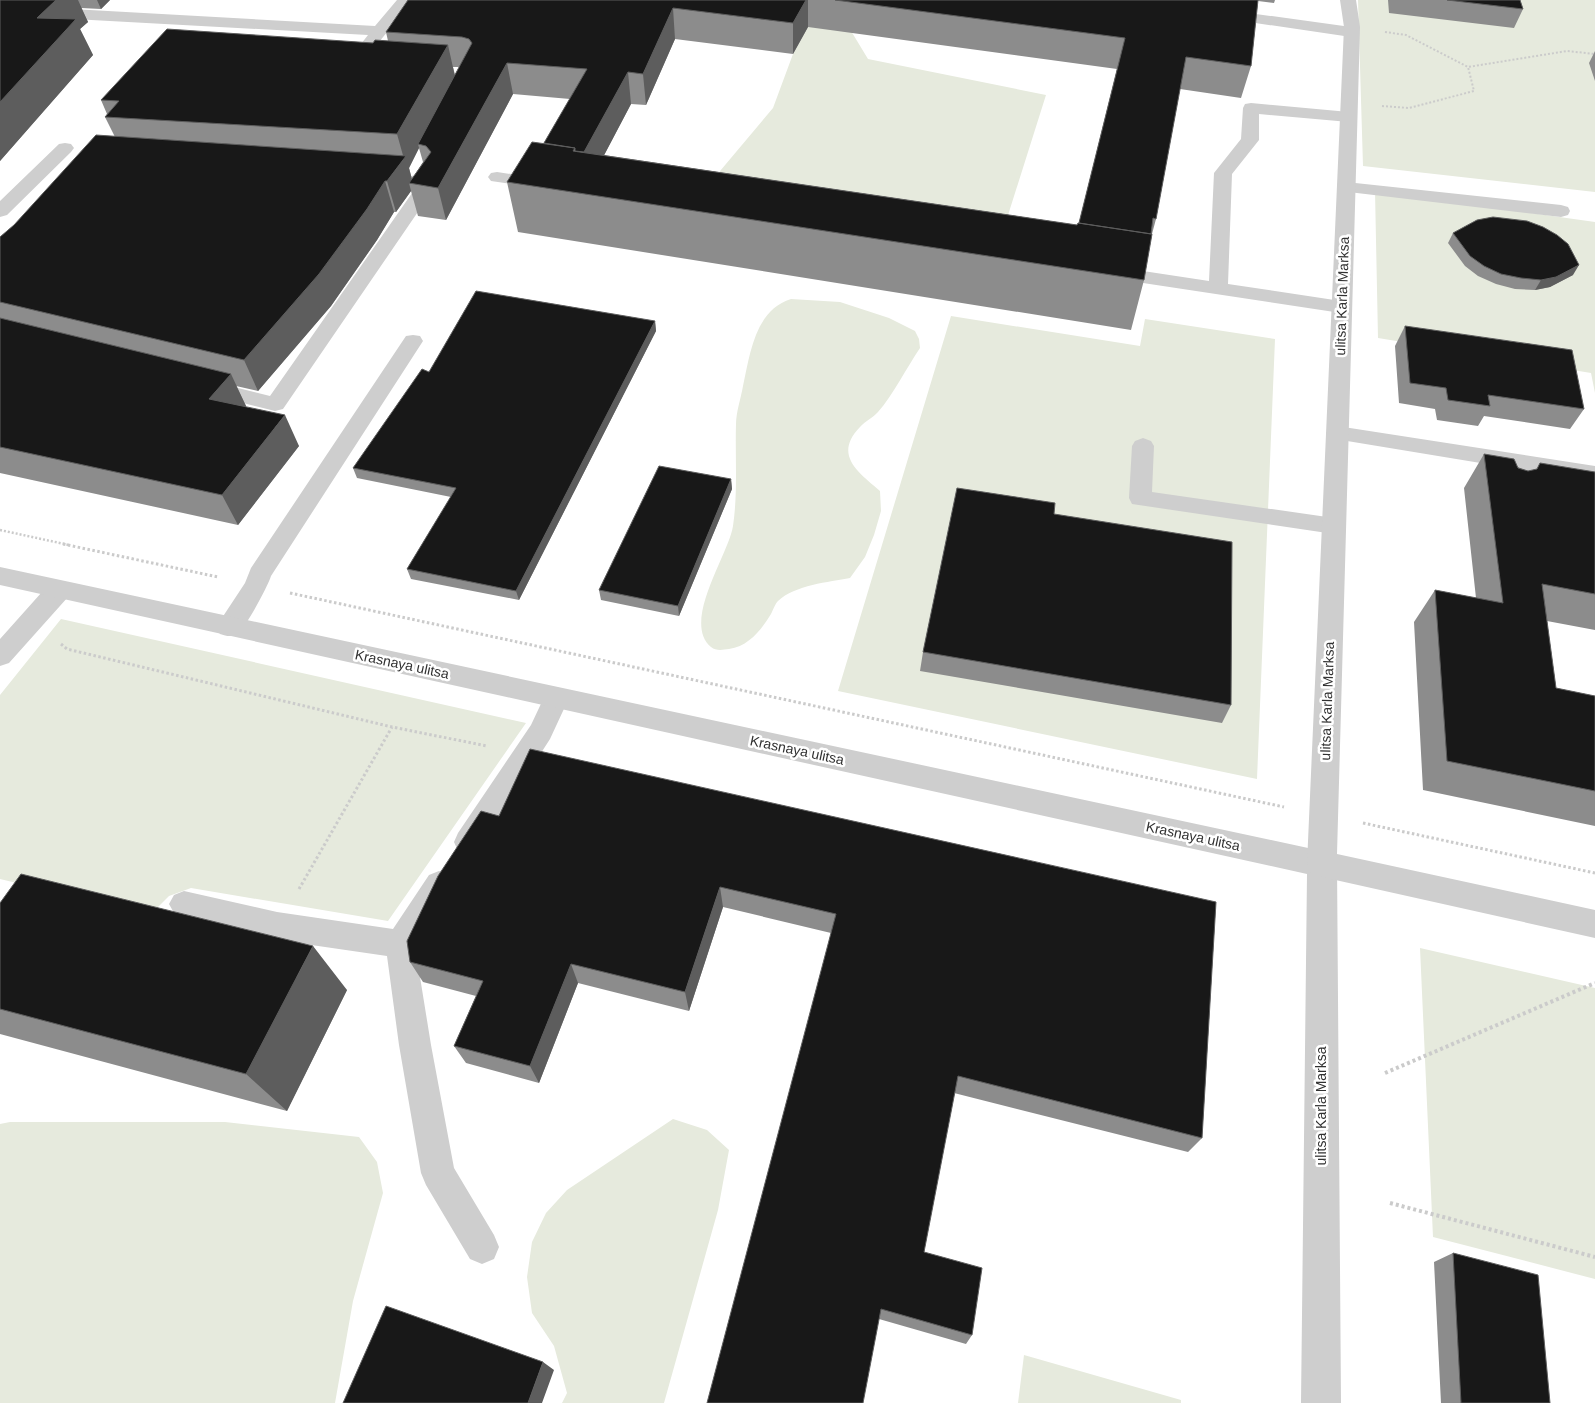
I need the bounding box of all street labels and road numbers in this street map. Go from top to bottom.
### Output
street label: ulitsa Karla Marksa [1332,236,1352,356]
street label: ulitsa Karla Marksa [1317,641,1337,761]
street label: Krasnaya ulitsa [354,646,451,682]
street label: Krasnaya ulitsa [749,732,846,768]
street label: Krasnaya ulitsa [1145,818,1242,854]
street label: ulitsa Karla Marksa [1313,1046,1329,1166]

